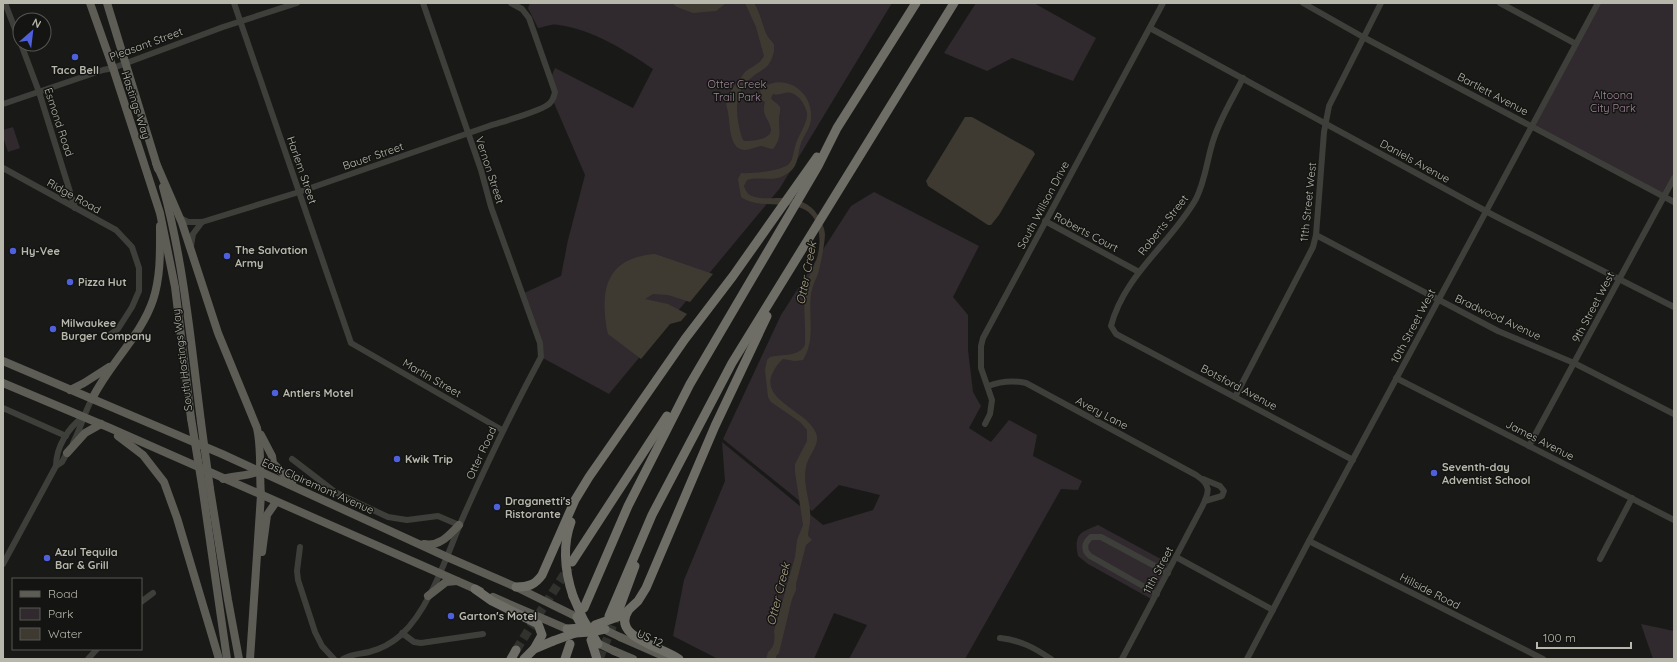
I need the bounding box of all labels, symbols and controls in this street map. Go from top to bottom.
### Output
north arrow [12,12,52,52]
text: N [30,15,44,31]
street label: Pleasant Street [107,24,185,64]
marker: Taco Bell [70,52,80,62]
place label: Taco Bell [51,63,99,77]
street label: Hastings Way [118,69,154,141]
street label: Bartlett Avenue [1455,69,1531,119]
park label: Otter Creek Trail Park [708,77,766,104]
street label: Esmond Road [41,86,77,158]
park label: Altoona City Park [1590,88,1636,115]
street label: Harlem Street [284,134,320,206]
street label: Vernon Street [473,135,508,206]
street label: Daniels Avenue [1378,136,1452,186]
street label: Bauer Street [341,139,406,173]
street label: South Willson Drive [1014,159,1072,251]
street label: 11th Street West [1297,161,1319,242]
street label: Ridge Road [45,175,103,217]
street label: Roberts Street [1135,192,1191,258]
street label: Roberts Court [1051,209,1121,255]
water label: Otter Creek [793,239,820,306]
place label: The Salvation Army [235,243,308,270]
place label: Hy-Vee [21,244,60,258]
marker: Hy-Vee [8,246,18,256]
marker: The Salvation Army [222,251,232,261]
street label: 9th Street West [1569,269,1618,345]
place label: Pizza Hut [78,275,127,289]
marker: Pizza Hut [65,277,75,287]
street label: 10th Street West [1388,286,1439,366]
street label: Bradwood Avenue [1453,291,1543,343]
street label: South Hastings Way [169,308,195,412]
place label: Milwaukee Burger Company [61,316,151,343]
marker: Milwaukee Burger Company [48,324,58,334]
street label: Martin Street [400,356,464,401]
street label: Botsford Avenue [1198,361,1280,413]
place label: Antlers Motel [283,386,353,400]
marker: Antlers Motel [270,388,280,398]
street label: Avery Lane [1073,393,1131,433]
street label: James Avenue [1503,417,1577,463]
street label: Otter Road [463,424,499,482]
place label: Kwik Trip [405,452,453,466]
marker: Kwik Trip [392,454,402,464]
street label: East Clairemont Avenue [260,455,376,517]
place label: Seventh-day Adventist School [1442,460,1531,487]
marker: Seventh-day Adventist School [1429,468,1439,478]
place label: Draganetti's Ristorante [505,494,571,521]
marker: Draganetti's Ristorante [492,502,502,512]
street label: 11th Street [1140,544,1176,596]
place label: Azul Tequila Bar & Grill [55,545,118,572]
marker: Azul Tequila Bar & Grill [42,553,52,563]
water label: Otter Creek [763,560,793,627]
street label: Hillside Road [1397,570,1463,612]
legend [12,578,142,650]
text: Road [48,586,78,601]
text: Park [48,606,73,621]
place label: Garton's Motel [459,609,537,623]
marker: Garton's Motel [446,611,456,621]
scale bar [1537,624,1631,650]
text: Water [48,626,83,641]
street label: US 12 [635,626,665,650]
text: 100 m [1543,630,1576,645]

